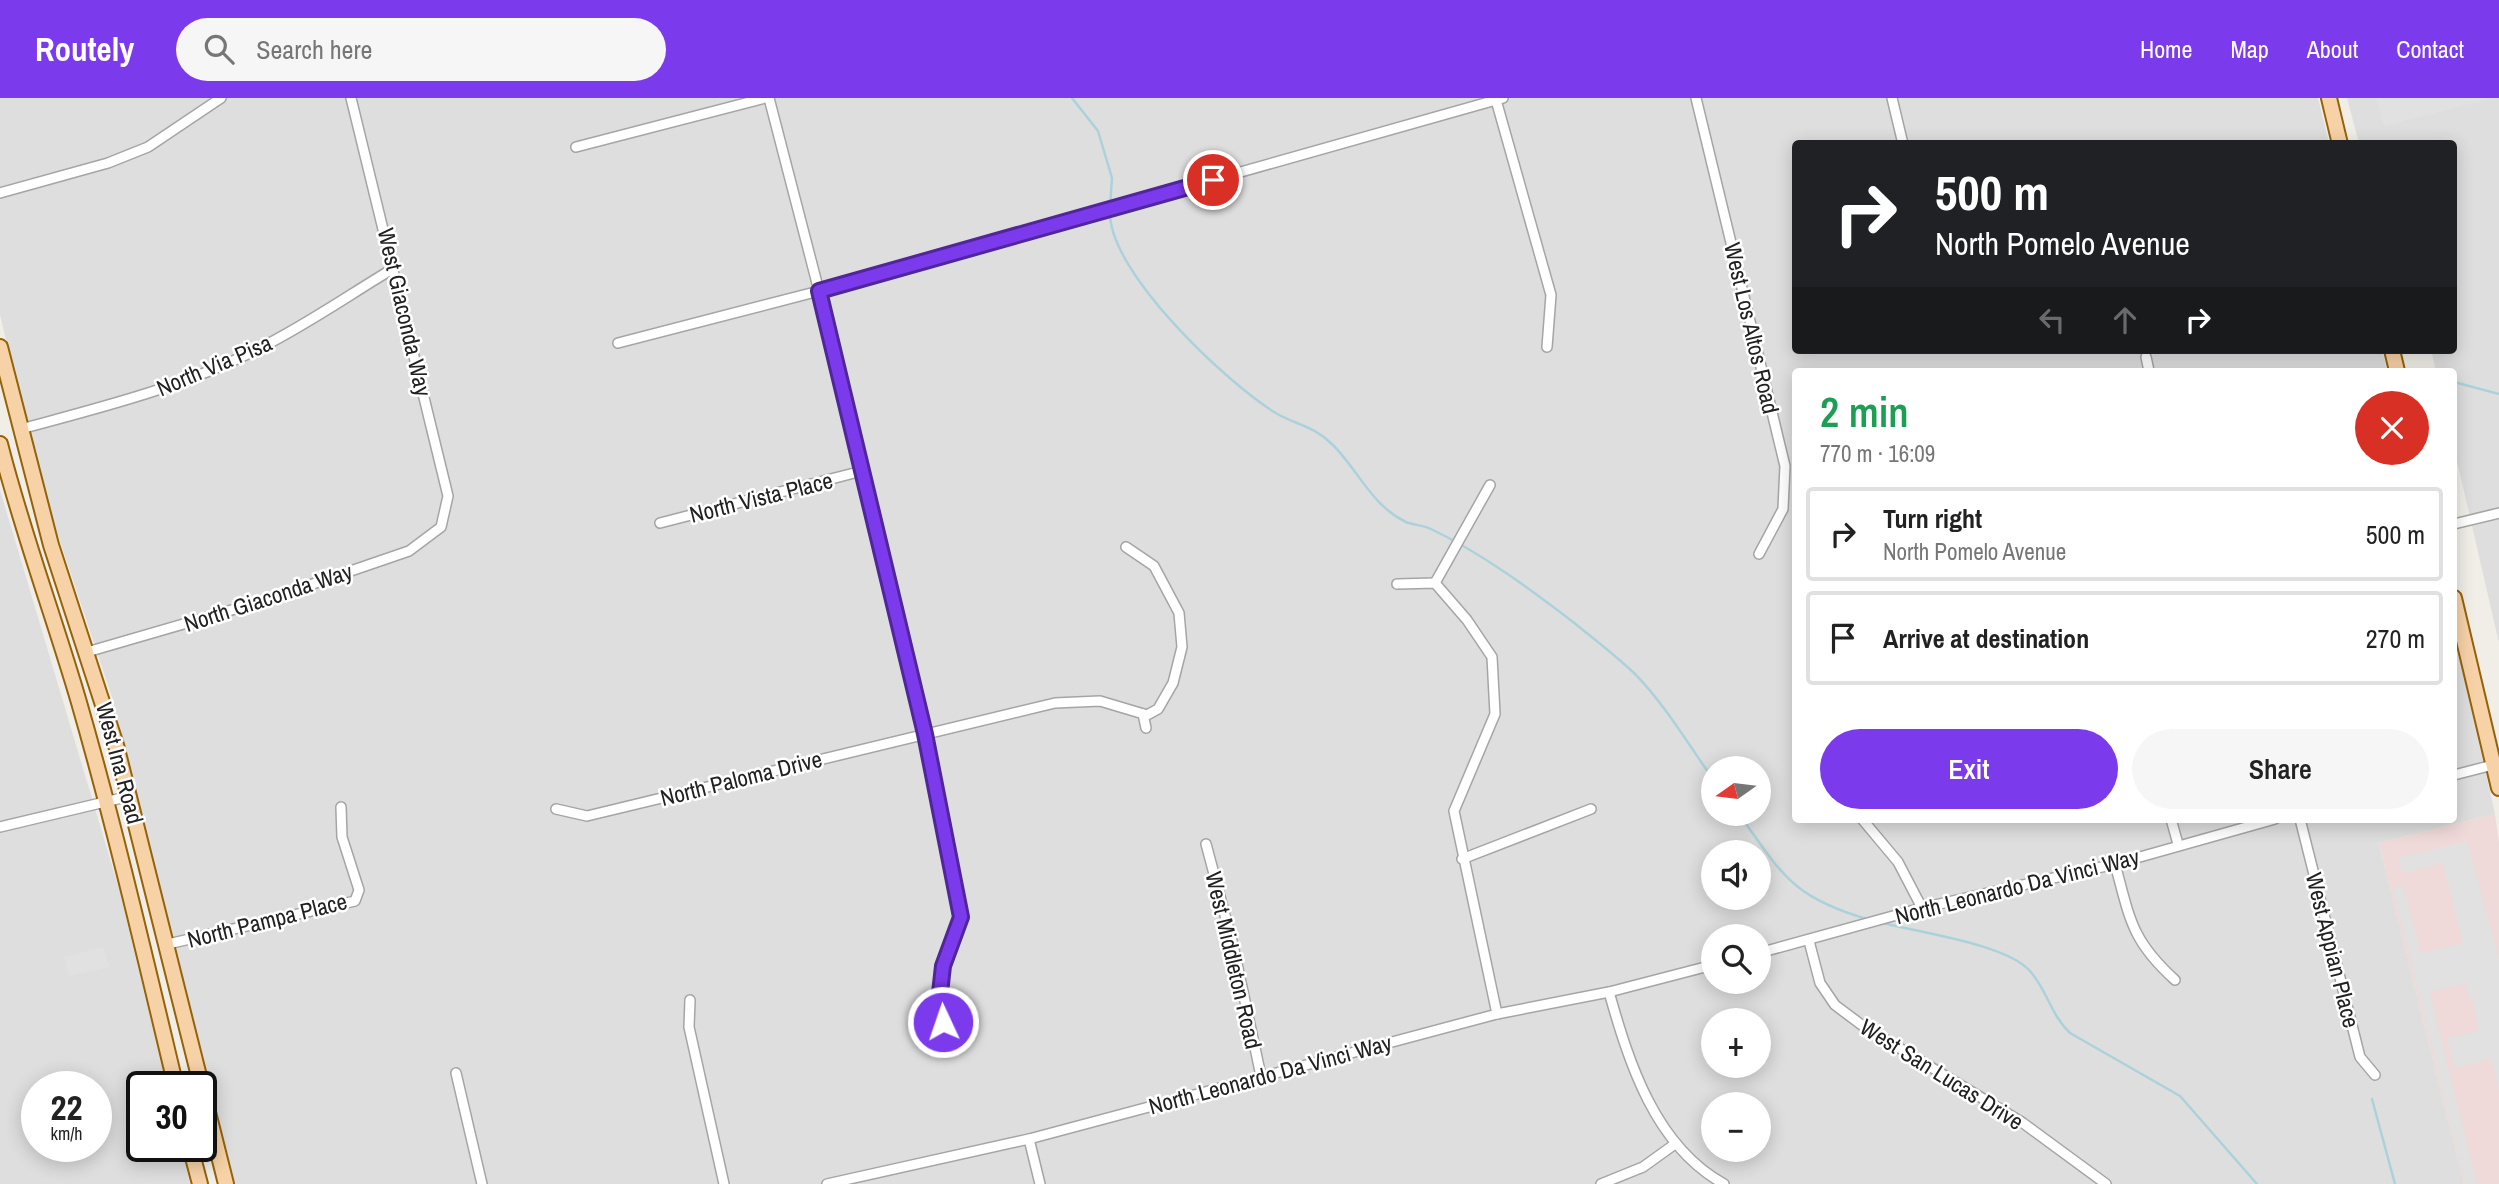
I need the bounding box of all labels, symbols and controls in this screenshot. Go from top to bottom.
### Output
search box [176,18,666,81]
text: Routely [35,27,134,71]
icon: search [200,30,238,68]
text: Search here [256,32,372,67]
text: Home [2140,33,2192,65]
text: Map [2230,33,2269,65]
text: About [2307,33,2358,65]
text: Contact [2396,33,2464,65]
pin [1183,150,1243,210]
text: 500 m [1935,159,2049,225]
icon: arrive [1194,161,1232,199]
icon: right [1820,168,1911,259]
text: North Pomelo Avenue [1935,222,2190,265]
street label: West Giaconda Way [371,225,440,400]
street label: West Los Altos Road [1717,239,1787,417]
icon: left [2033,301,2071,339]
icon: ahead [2106,301,2144,339]
icon: right [2179,301,2217,339]
street label: North Via Pisa [152,327,277,403]
text: 2 min [1820,384,1909,440]
button: close [2355,391,2429,465]
text: 770 m · 16:09 [1820,438,1935,469]
street label: North Vista Place [686,464,836,530]
text: Turn right [1883,501,1982,536]
icon: right [1824,515,1862,553]
text: 500 m [2366,517,2425,552]
text: North Pomelo Avenue [1883,536,2066,567]
street label: North Giaconda Way [180,555,357,639]
icon: arrive [1824,619,1862,657]
text: Arrive at destination [1883,621,2089,656]
text: 270 m [2366,621,2425,656]
street label: West Ina Road [89,699,151,827]
button: Exit [1820,729,2118,809]
button: Share [2132,729,2429,809]
street label: North Paloma Drive [657,743,825,813]
north arrow [1701,756,1771,826]
map controls [1701,756,1771,1162]
button: sound [1701,840,1771,910]
street label: North Leonardo Da Vinci Way [1892,841,2143,931]
street label: West Middleton Road [1199,868,1269,1052]
street label: West Appian Place [2299,869,2367,1031]
street label: North Pampa Place [184,885,350,955]
button: search [1701,924,1771,994]
position arrow [906,985,980,1059]
button: + [1701,1008,1771,1078]
street label: West San Lucas Drive [1854,1011,2030,1137]
street label: North Leonardo Da Vinci Way [1145,1026,1396,1121]
speed limit sign: 30 [126,1071,217,1162]
text: 22 [51,1084,82,1131]
button: − [1701,1092,1771,1162]
text: km/h [51,1121,83,1146]

